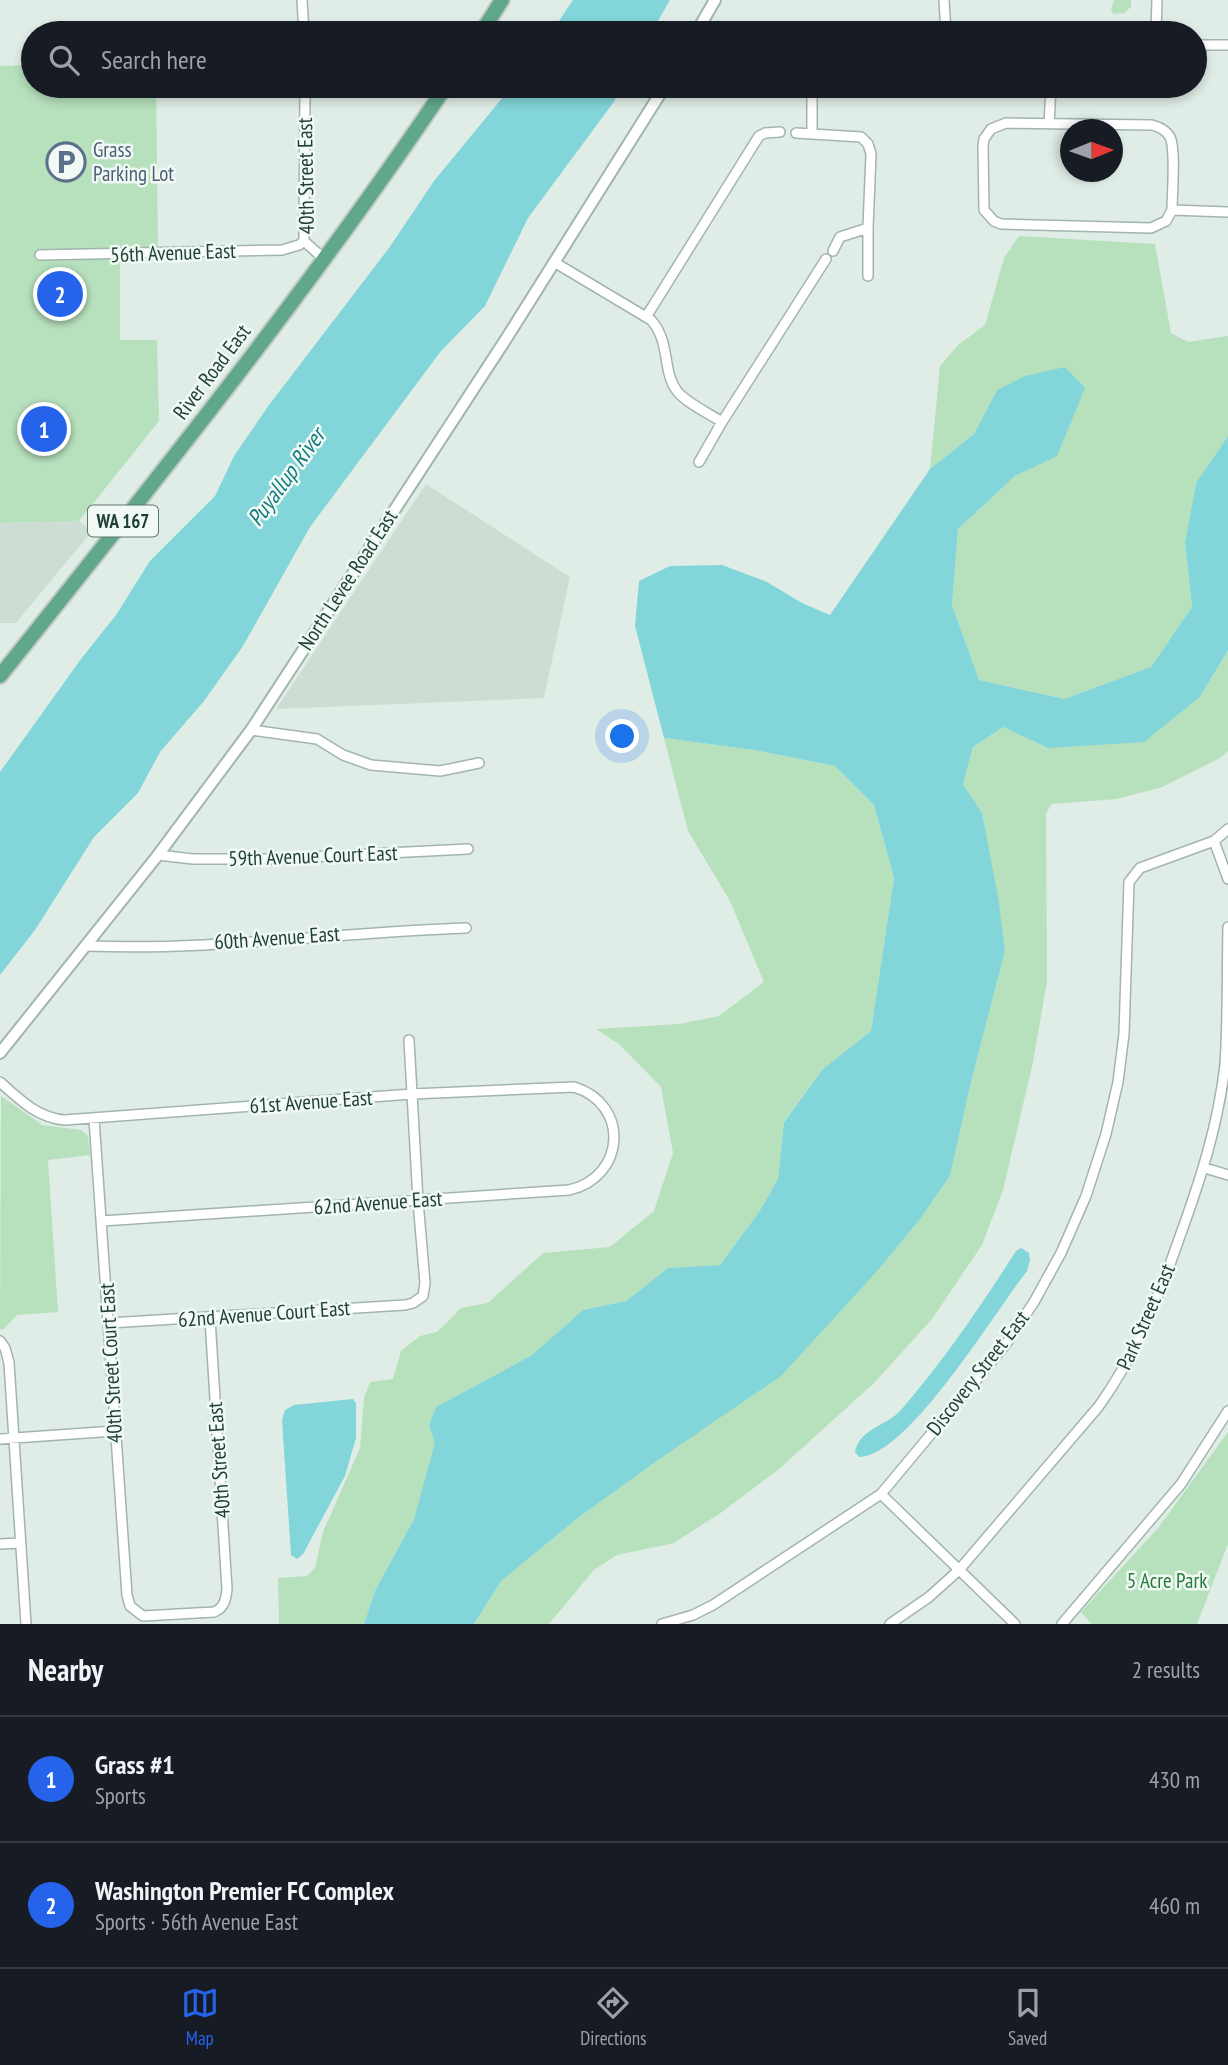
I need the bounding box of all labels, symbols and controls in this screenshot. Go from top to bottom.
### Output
search box [21,21,1207,98]
icon: search [45,41,83,79]
text: Search here [101,43,207,76]
street label: 40th Street East [291,117,320,235]
north arrow [1060,119,1123,182]
place label: Grass Parking Lot [93,136,174,187]
parking icon: Grass Parking Lot [45,141,87,183]
street label: 56th Avenue East [110,237,236,268]
pin: 2 [37,268,83,320]
street label: River Road East [167,319,256,425]
pin: 1 [21,403,67,455]
water label: Puyallup River [240,419,333,531]
street label: North Levee Road East [292,504,403,655]
road number: WA 167 [88,506,158,536]
your location [605,719,639,753]
street label: 59th Avenue Court East [228,839,398,872]
street label: 60th Avenue East [213,920,341,955]
street label: 61st Avenue East [248,1084,374,1119]
street label: 62nd Avenue East [313,1185,443,1220]
street label: Park Street East [1110,1259,1181,1374]
street label: 40th Street Court East [93,1282,128,1444]
street label: 62nd Avenue Court East [177,1294,351,1333]
street label: Discovery Street East [920,1305,1035,1441]
street label: 40th Street East [201,1401,236,1519]
park label: 5 Acre Park [1127,1567,1207,1594]
text: Nearby [28,1650,103,1689]
text: 2 results [1132,1655,1200,1684]
text: Grass #1 [95,1748,175,1781]
text: 1 [46,1765,57,1794]
text: 430 m [1149,1765,1200,1794]
text: Sports [95,1781,146,1810]
text: Washington Premier FC Complex [95,1874,394,1907]
text: 2 [46,1891,57,1920]
text: 460 m [1149,1891,1200,1920]
text: Sports · 56th Avenue East [95,1907,298,1936]
tab: Map [181,1984,219,2050]
tab: Directions [580,1984,646,2050]
tab: Saved [1008,1984,1047,2050]

